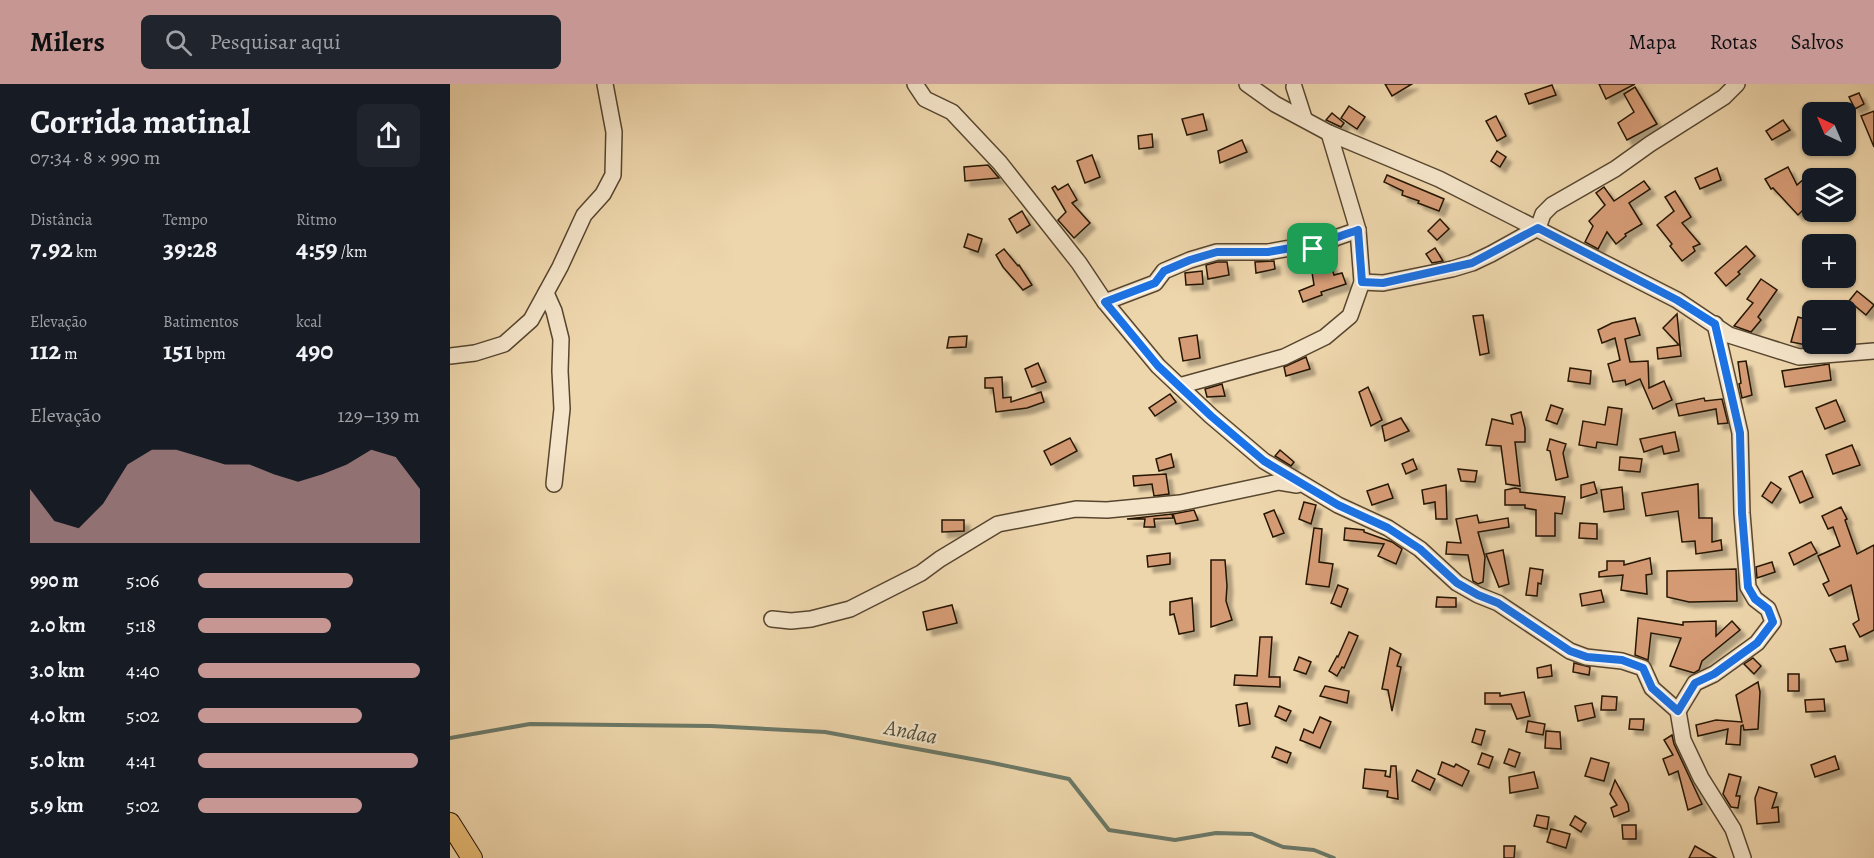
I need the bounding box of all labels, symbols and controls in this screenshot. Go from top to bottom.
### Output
search box [141,15,561,69]
text: Milers [30,23,105,61]
icon: search [162,26,195,59]
text: Pesquisar aqui [210,27,341,57]
text: Mapa [1628,28,1677,56]
text: Rotas [1710,28,1757,56]
text: Salvos [1790,28,1844,56]
text: Corrida matinal [30,99,250,144]
north arrow [1802,102,1856,156]
map controls [1802,102,1856,354]
button: share [357,104,420,167]
text: 07:34 · 8 × 990 m [30,144,160,171]
button: layers [1802,168,1856,222]
text: Distância [30,209,92,231]
text: Tempo [163,209,208,231]
text: Ritmo [296,209,337,231]
pin [1287,223,1338,274]
text: 7.92 [30,231,73,266]
text: 39:28 [163,231,217,266]
text: 4:59 [296,231,338,266]
icon: arrive [1296,232,1329,265]
button: + [1802,234,1856,288]
text: km [73,241,97,263]
text: /km [338,241,367,263]
button: − [1802,300,1856,354]
text: Elevação [30,311,87,333]
text: Batimentos [163,311,239,333]
text: kcal [296,311,322,333]
text: 112 [30,333,61,368]
text: 151 [163,333,193,368]
text: 490 [296,333,333,368]
text: m [61,343,78,365]
text: bpm [193,343,226,365]
text: Elevação [30,402,101,429]
text: 129–139 m [338,402,420,429]
text: 990 m [30,567,79,594]
text: 5:06 [126,567,159,594]
text: 2.0 km [30,612,86,639]
text: 5:18 [126,612,156,639]
text: 3.0 km [30,657,85,684]
text: 4:40 [126,657,160,684]
text: 4.0 km [30,702,86,729]
text: 5:02 [126,702,160,729]
water label: Andaa [881,712,940,752]
text: 5.0 km [30,747,85,774]
text: 4:41 [126,747,156,774]
text: 5.9 km [30,792,84,819]
text: 5:02 [126,792,160,819]

